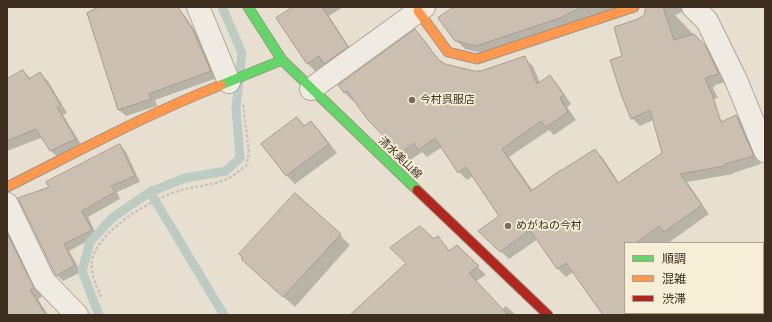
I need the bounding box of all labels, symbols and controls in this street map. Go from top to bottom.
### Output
place label: 今村呉服店 [420,93,475,107]
marker: 今村呉服店 [407,95,417,105]
street label: 清水美山線 [376,134,424,182]
place label: めがねの今村 [516,219,582,233]
marker: めがねの今村 [503,221,513,231]
legend [624,242,764,314]
text: 順調 [662,250,686,267]
text: 混雑 [662,270,686,287]
text: 渋滞 [662,290,686,307]

